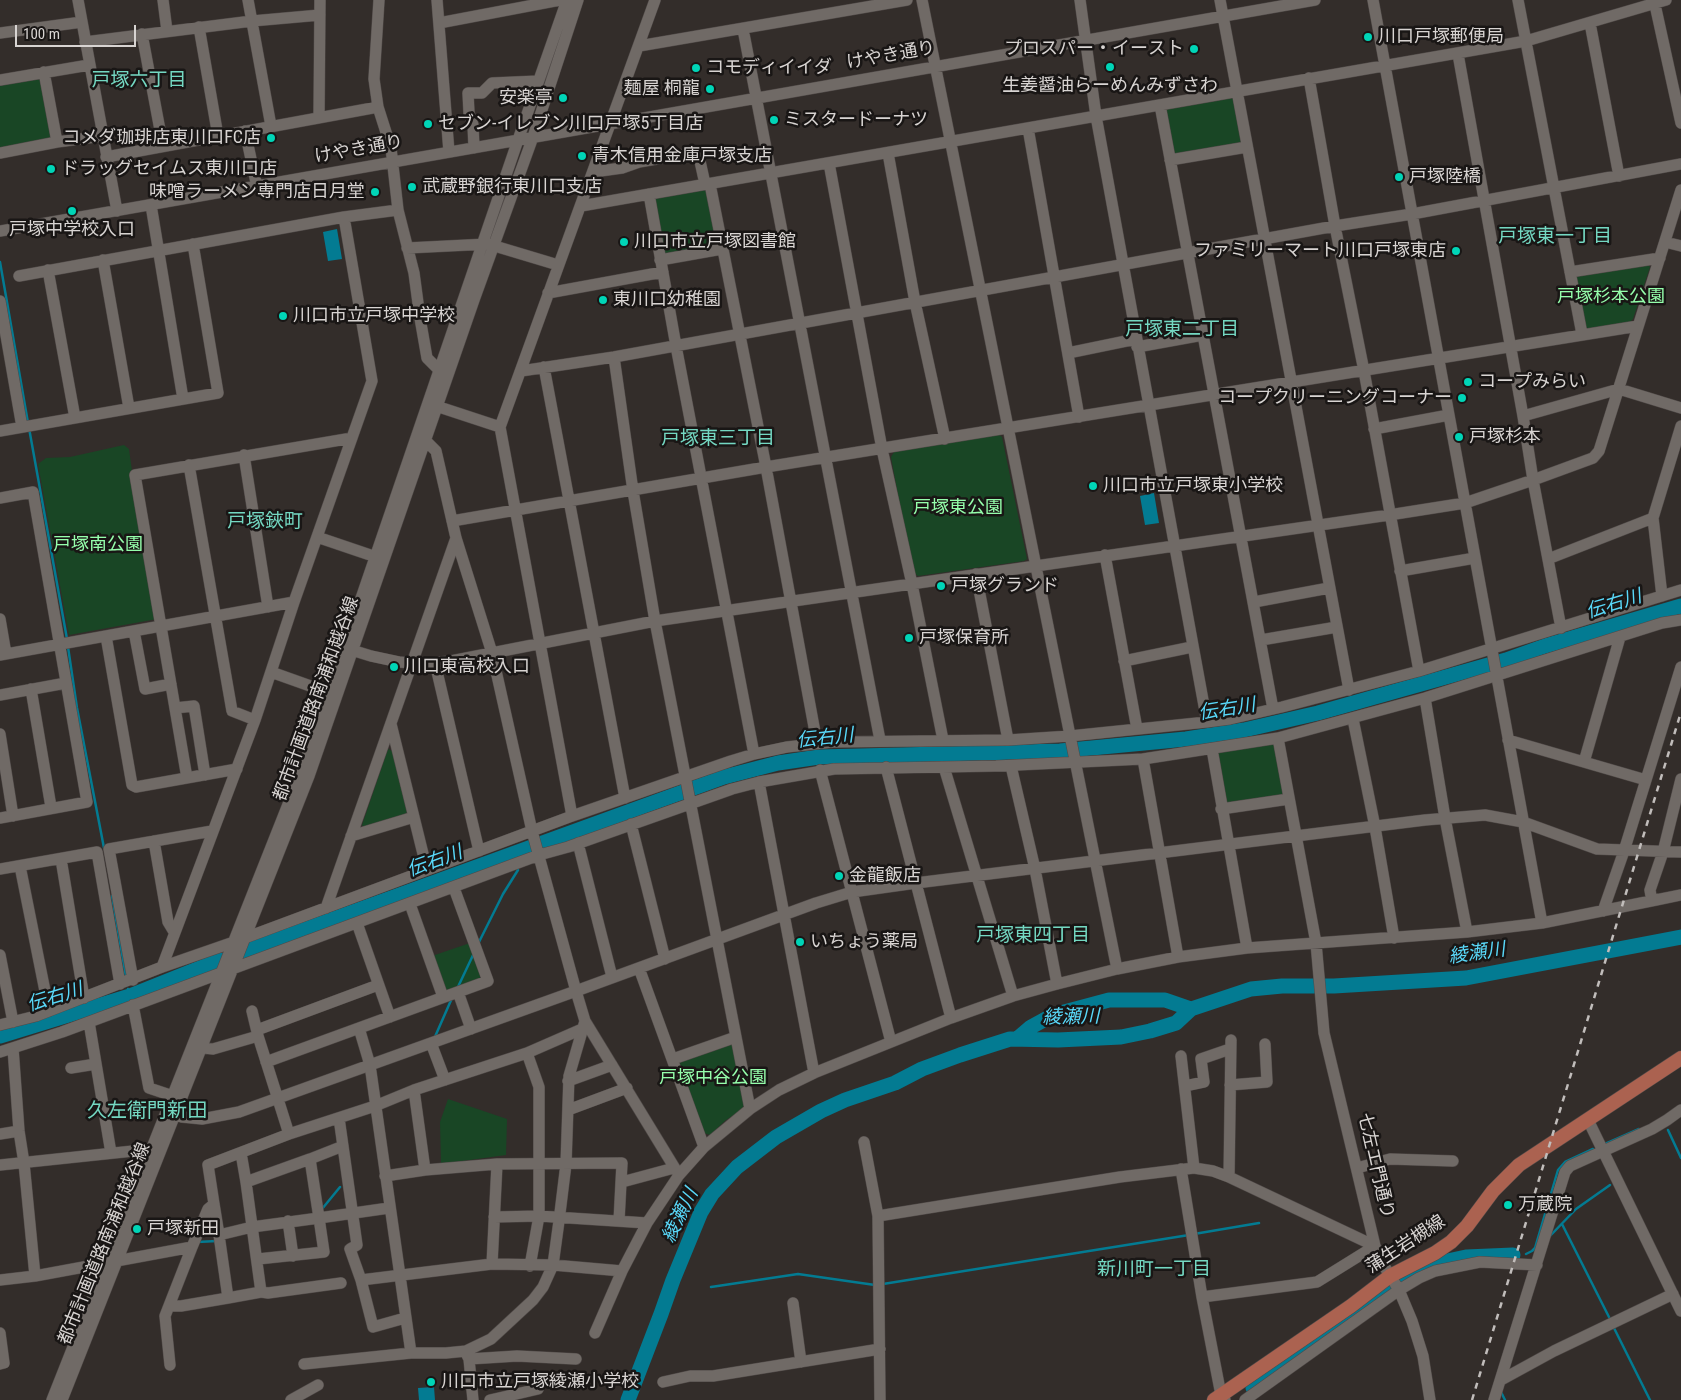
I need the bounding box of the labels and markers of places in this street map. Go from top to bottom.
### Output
place label: 川口戸塚郵便局 [1378,26,1504,48]
marker: 川口戸塚郵便局 [1362,31,1374,43]
place label: プロスパー・イースト [1004,38,1184,60]
marker: プロスパー・イースト [1188,43,1200,55]
place label: コモディイイダ [706,57,832,79]
marker: 生姜醤油らーめんみずさわ [1104,61,1116,73]
marker: コモディイイダ [690,62,702,74]
place label: 生姜醤油らーめんみずさわ [1002,75,1218,97]
place label: 麺屋 桐龍 [624,78,700,100]
marker: 麺屋 桐龍 [704,83,716,95]
place label: 安楽亭 [499,87,553,109]
marker: 安楽亭 [557,92,569,104]
place label: ミスタードーナツ [784,109,928,131]
place label: セブン-イレブン川口戸塚5丁目店 [438,113,703,135]
marker: ミスタードーナツ [768,114,780,126]
marker: セブン-イレブン川口戸塚5丁目店 [422,118,434,130]
place label: コメダ珈琲店東川口FC店 [62,127,261,149]
marker: コメダ珈琲店東川口FC店 [265,132,277,144]
place label: 青木信用金庫戸塚支店 [592,145,772,167]
marker: 青木信用金庫戸塚支店 [576,150,588,162]
place label: ドラッグセイムス東川口店 [61,158,277,180]
marker: ドラッグセイムス東川口店 [45,163,57,175]
place label: 戸塚陸橋 [1409,166,1481,188]
marker: 戸塚陸橋 [1393,171,1405,183]
place label: 武蔵野銀行東川口支店 [422,176,602,198]
place label: 味噌ラーメン専門店日月堂 [149,181,365,203]
marker: 武蔵野銀行東川口支店 [406,181,418,193]
marker: 味噌ラーメン専門店日月堂 [369,186,381,198]
marker: 戸塚中学校入口 [66,205,78,217]
place label: 戸塚中学校入口 [9,219,135,241]
place label: 川口市立戸塚図書館 [634,231,796,253]
marker: 川口市立戸塚図書館 [618,236,630,248]
place label: ファミリーマート川口戸塚東店 [1194,240,1446,262]
marker: ファミリーマート川口戸塚東店 [1450,245,1462,257]
place label: 東川口幼稚園 [613,289,721,311]
marker: 東川口幼稚園 [597,294,609,306]
place label: 川口市立戸塚中学校 [293,305,455,327]
marker: 川口市立戸塚中学校 [277,310,289,322]
place label: コープみらい [1478,371,1586,393]
marker: コープみらい [1462,376,1474,388]
place label: コープクリーニングコーナー [1218,387,1452,409]
marker: コープクリーニングコーナー [1456,392,1468,404]
place label: 戸塚杉本 [1469,426,1541,448]
marker: 戸塚杉本 [1453,431,1465,443]
place label: 川口市立戸塚東小学校 [1103,475,1283,497]
marker: 川口市立戸塚東小学校 [1087,480,1099,492]
place label: 戸塚グランド [951,575,1059,597]
marker: 戸塚グランド [935,580,947,592]
place label: 戸塚保育所 [919,627,1009,649]
marker: 戸塚保育所 [903,632,915,644]
place label: 川口東高校入口 [404,656,530,678]
marker: 川口東高校入口 [388,661,400,673]
place label: 金龍飯店 [849,865,921,887]
marker: 金龍飯店 [833,870,845,882]
place label: いちょう薬局 [810,931,918,953]
marker: いちょう薬局 [794,936,806,948]
place label: 万蔵院 [1518,1194,1572,1216]
marker: 万蔵院 [1502,1199,1514,1211]
place label: 戸塚新田 [147,1218,219,1240]
marker: 戸塚新田 [131,1223,143,1235]
place label: 川口市立戸塚綾瀬小学校 [441,1371,639,1393]
marker: 川口市立戸塚綾瀬小学校 [425,1376,437,1388]

